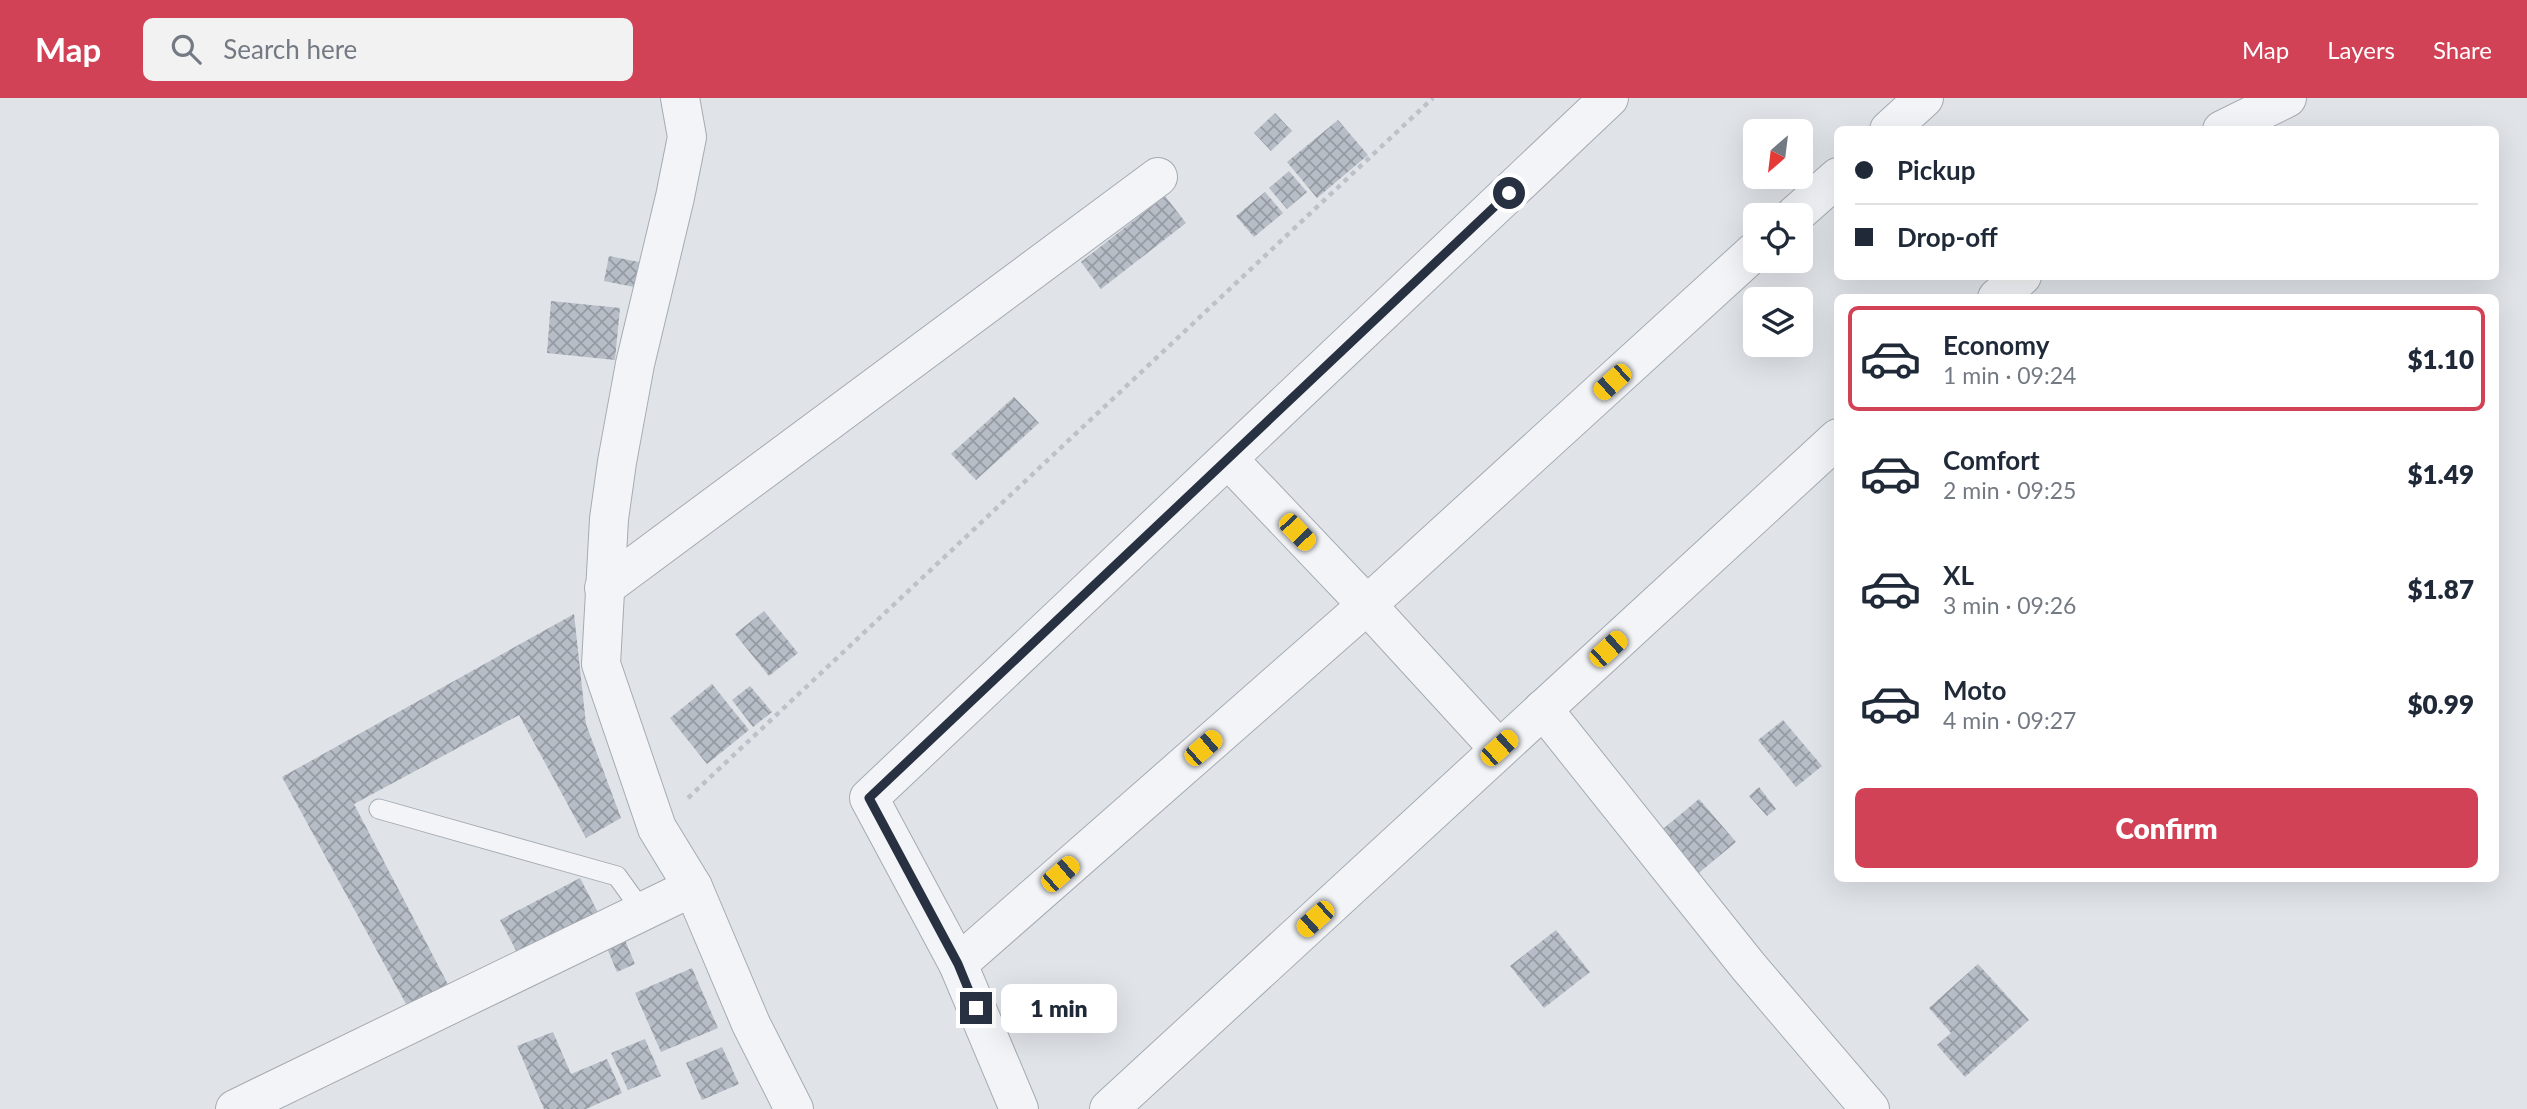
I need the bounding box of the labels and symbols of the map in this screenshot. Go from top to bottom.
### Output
north arrow [1743,119,1813,189]
route start [1493,177,1525,209]
car [1590,360,1635,404]
car [1275,510,1320,554]
car [1586,627,1631,671]
car [1181,726,1226,770]
car [1477,726,1522,770]
car [1038,852,1083,896]
car [1293,897,1338,941]
callout: 1 min [1000,984,1116,1032]
route end [960,992,992,1024]

